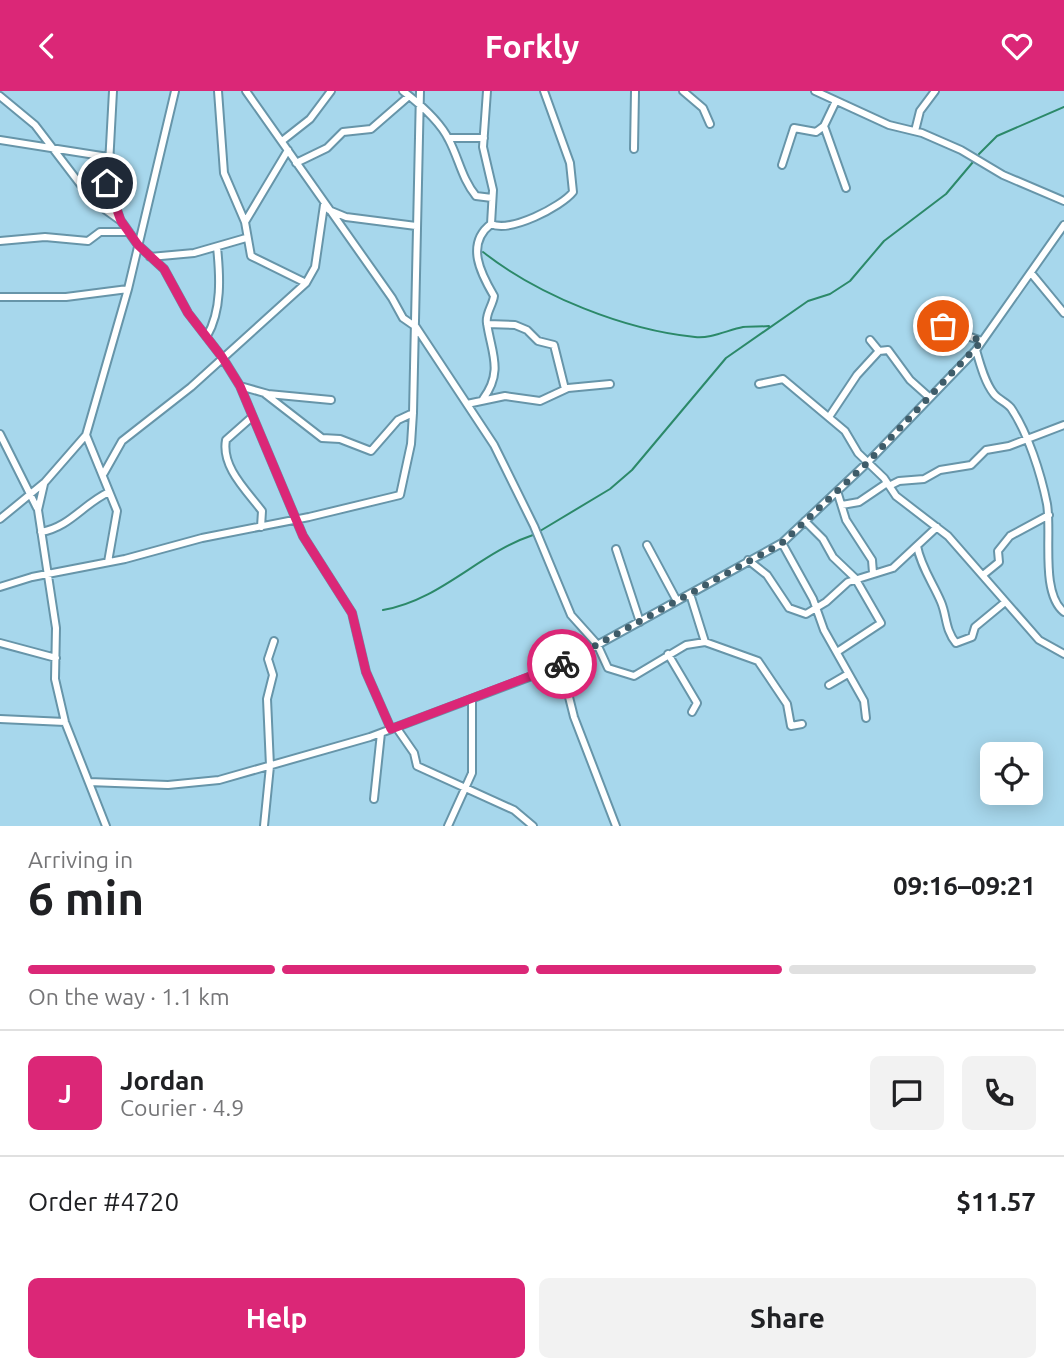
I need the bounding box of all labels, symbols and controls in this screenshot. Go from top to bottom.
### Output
icon: back [28,27,66,65]
icon: heart [998,27,1036,65]
text: Forkly [485,28,579,64]
pin [77,153,137,213]
icon: home [88,164,126,202]
pin [913,296,973,356]
icon: bag [924,307,962,345]
courier [527,629,597,699]
icon: bike [543,645,581,683]
map controls [980,742,1043,805]
button: locate [980,742,1043,805]
text: Arriving in [28,847,133,872]
text: 09:16–09:21 [893,871,1036,900]
text: 6 min [28,872,144,924]
text: On the way · 1.1 km [28,984,230,1009]
button: chat [870,1056,944,1130]
button: phone [962,1056,1036,1130]
text: Jordan [120,1066,205,1095]
text: J [58,1079,72,1108]
text: Courier · 4.9 [120,1095,244,1120]
text: Order #4720 [28,1187,179,1216]
text: $11.57 [956,1187,1036,1216]
button: Help [28,1278,525,1358]
button: Share [539,1278,1036,1358]

